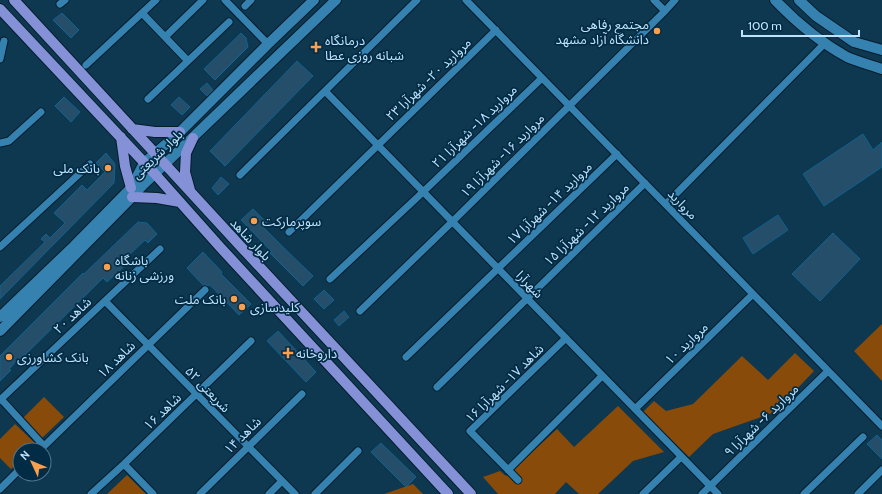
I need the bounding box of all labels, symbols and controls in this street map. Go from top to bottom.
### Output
scale bar [742,12,859,38]
place label: مجتمع رفاهی دانشگاه آزاد مشهد [555,16,649,48]
text: 100 m [748,18,782,33]
marker: مجتمع رفاهی دانشگاه آزاد مشهد [652,26,662,36]
place label: درمانگاه شبانه روزی عطا [325,32,404,64]
street label: مروارید ۲۰- شهرآرا ۲۳ [382,34,475,124]
marker: درمانگاه شبانه روزی عطا [310,41,322,53]
street label: مروارید ۱۸- شهرآرا ۲۱ [428,81,521,171]
street label: مروارید ۱۶- شهرآرا ۱۹ [457,110,548,201]
street label: بلوار شریعتی [128,126,186,183]
street label: مروارید ۱۴- شهرآرا ۱۷ [503,158,596,248]
place label: بانک ملی [53,160,100,177]
marker: بانک ملی [103,163,113,173]
street label: مروارید ۱۲- شهرآرا ۱۵ [540,179,633,269]
street label: مروارید [665,185,701,223]
place label: سوپرمارکت [262,213,321,231]
street label: بلوار شاهد [227,214,275,264]
marker: سوپرمارکت [249,216,259,226]
place label: باشگاه ورزشی زنانه [115,252,174,284]
marker: باشگاه ورزشی زنانه [102,262,112,272]
street label: شهرآرا [512,267,547,302]
place label: بانک ملت [175,291,226,307]
street label: شاهد ۲۰ [50,293,94,337]
marker: بانک ملت [229,294,239,304]
place label: کلیدسازی [250,299,300,316]
marker: کلیدسازی [237,302,247,312]
street label: مروارید ۱۰ [661,318,711,368]
street label: شاهد ۱۸ [94,337,138,381]
street label: شاهد ۱۷- شهرآرا ۱۶ [461,340,547,426]
place label: داروخانه [296,345,337,361]
marker: داروخانه [283,348,293,358]
place label: بانک کشاورزی [17,349,89,366]
marker: بانک کشاورزی [4,352,14,362]
street label: شریعتی ۵۲ [181,363,234,416]
street label: مروارید ۶- شهرآرا ۹ [720,380,802,460]
street label: شاهد ۱۶ [140,389,184,433]
street label: شاهد ۱۴ [220,413,264,457]
north arrow [12,442,52,482]
text: N [17,447,33,463]

